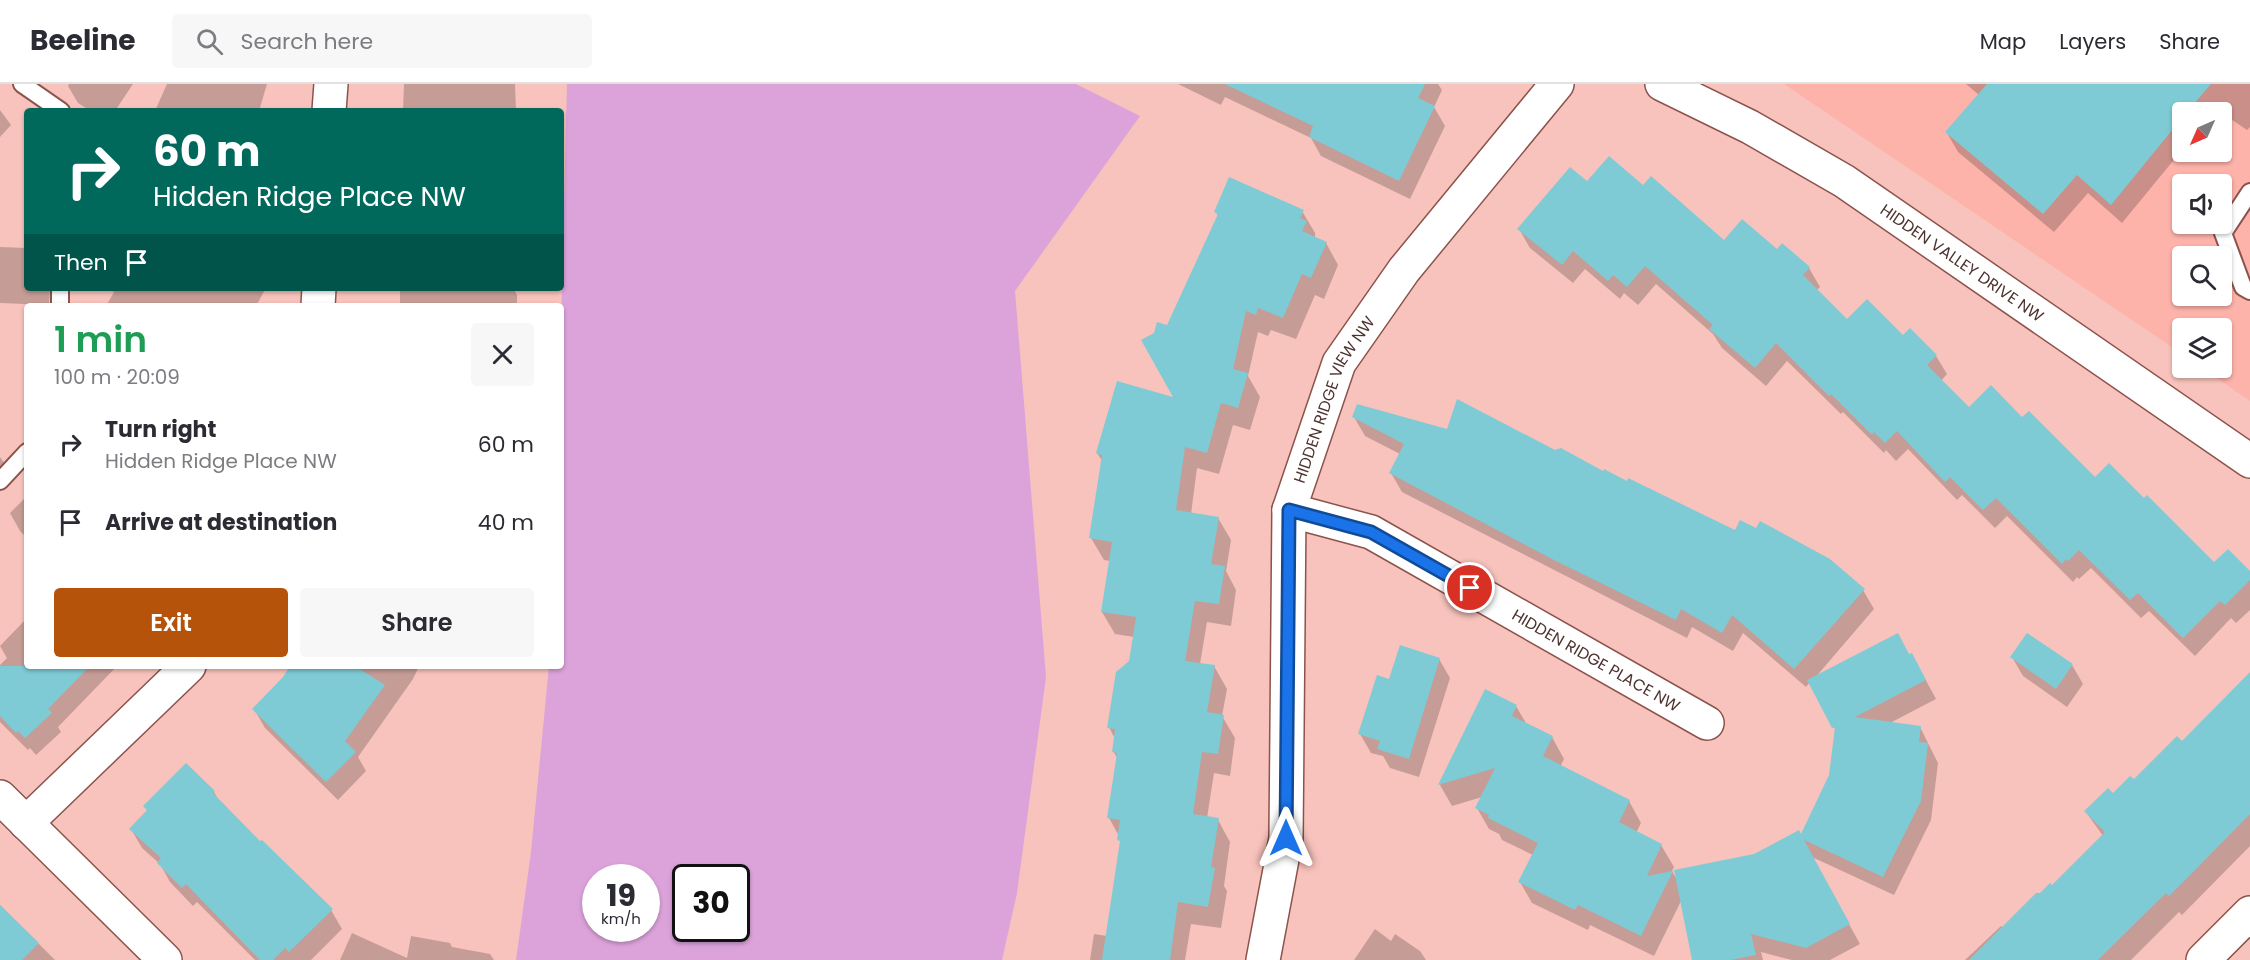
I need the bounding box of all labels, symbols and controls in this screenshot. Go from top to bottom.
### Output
search box [172,14,592,68]
text: Beeline [30,21,136,60]
icon: search [193,25,226,58]
text: Search here [241,26,373,57]
text: Map [1980,27,2026,56]
text: Layers [2059,27,2126,56]
text: Share [2159,27,2220,56]
north arrow [2172,102,2232,162]
map controls [2172,102,2232,378]
text: 60 m [153,122,261,181]
icon: right [54,132,132,210]
button: sound [2172,174,2232,234]
text: Hidden Ridge Place NW [153,178,466,215]
street label: HIDDEN VALLEY DRIVE NW [1876,198,2049,327]
icon: arrive [120,246,153,279]
button: search [2172,246,2232,306]
text: Then [54,247,108,278]
street label: HIDDEN RIDGE VIEW NW [1288,311,1380,486]
text: 1 min [54,314,147,365]
button: layers [2172,318,2232,378]
button: close [471,323,534,386]
text: 100 m · 20:09 [54,363,180,391]
text: Turn right [105,414,216,445]
icon: right [54,428,87,461]
text: 60 m [478,429,534,460]
text: Hidden Ridge Place NW [105,447,337,475]
icon: arrive [54,506,87,539]
text: Arrive at destination [105,507,337,538]
text: 40 m [478,507,534,538]
pin [1444,562,1495,613]
icon: arrive [1453,571,1486,604]
button: Exit [54,588,288,657]
button: Share [300,588,534,657]
street label: HIDDEN RIDGE PLACE NW [1508,603,1685,717]
position arrow [1254,806,1318,870]
speed limit sign: 30 [672,864,750,942]
text: 19 [606,874,636,917]
text: km/h [601,908,641,929]

